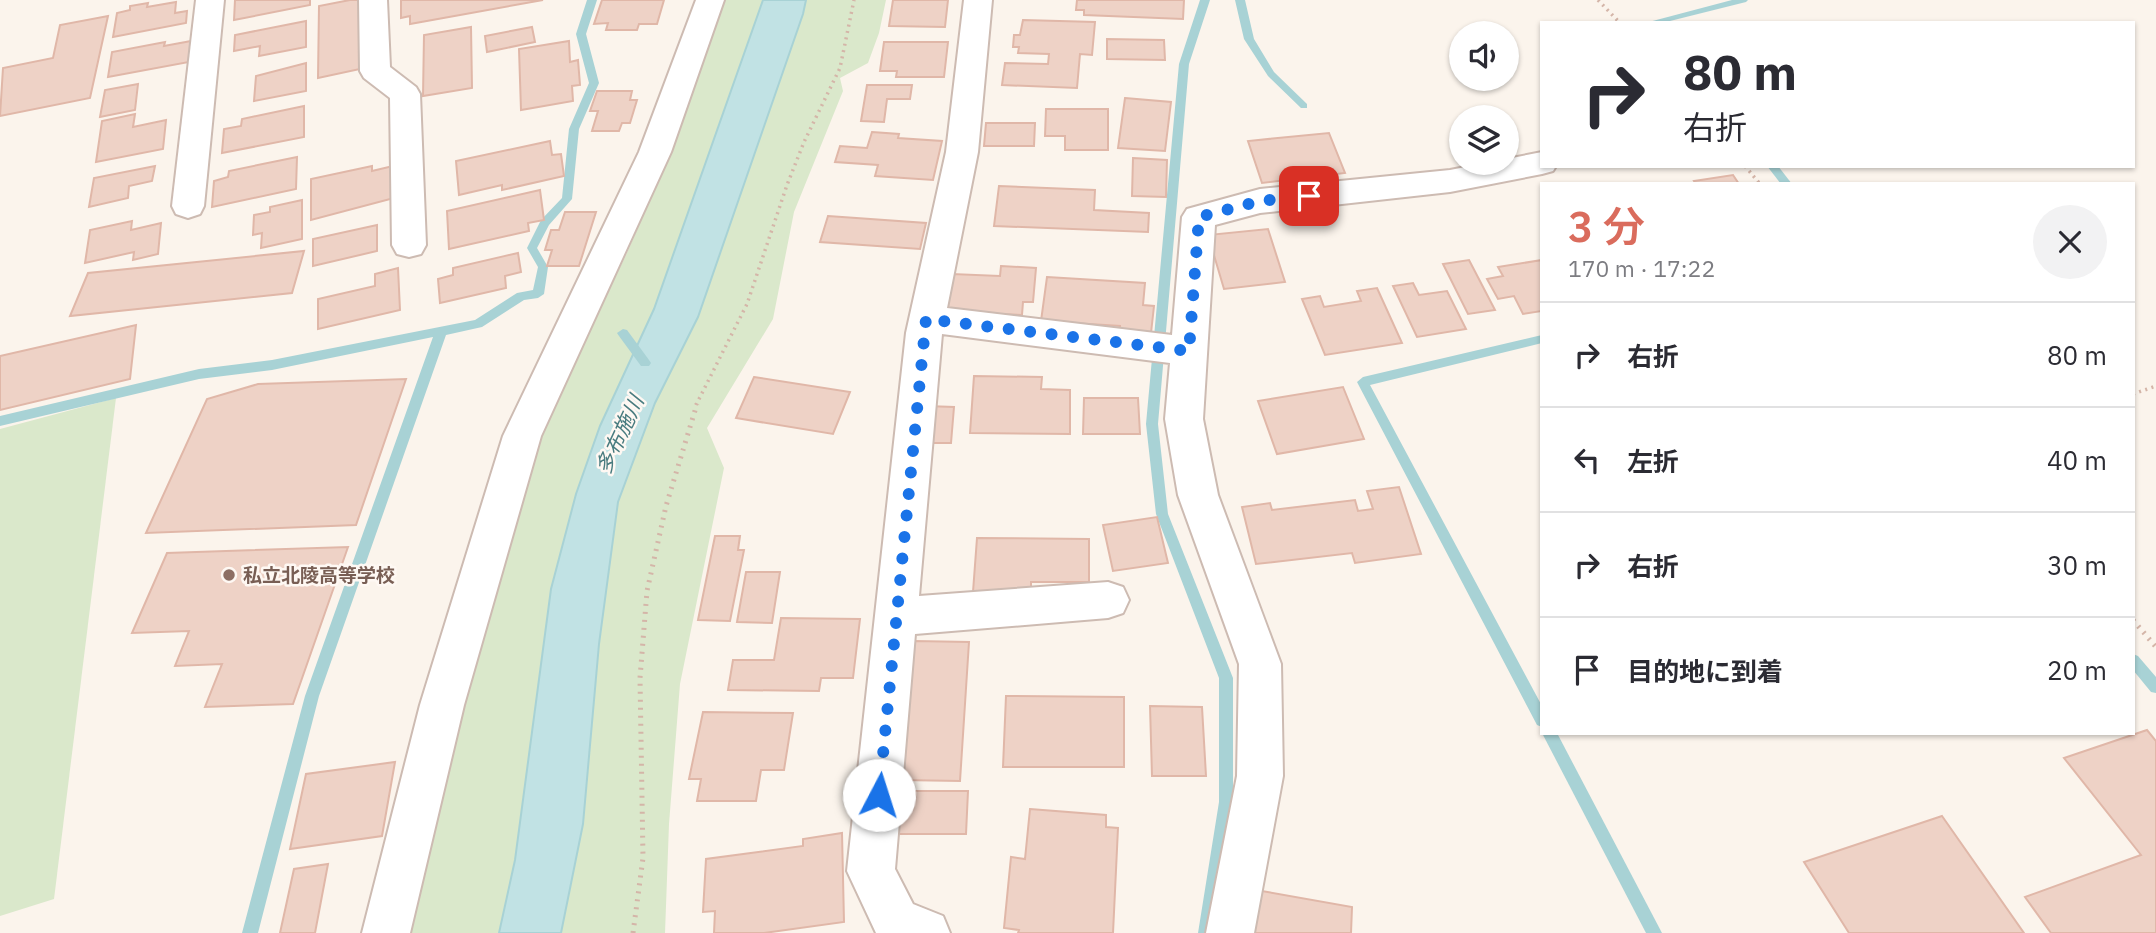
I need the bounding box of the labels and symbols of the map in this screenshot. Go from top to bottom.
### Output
pin [1279,166,1339,226]
water label: 多布施川 [589,389,650,479]
place label: 私立北陵高等学校 [243,563,395,587]
marker: 私立北陵高等学校 [221,567,237,583]
position arrow [842,758,916,832]

